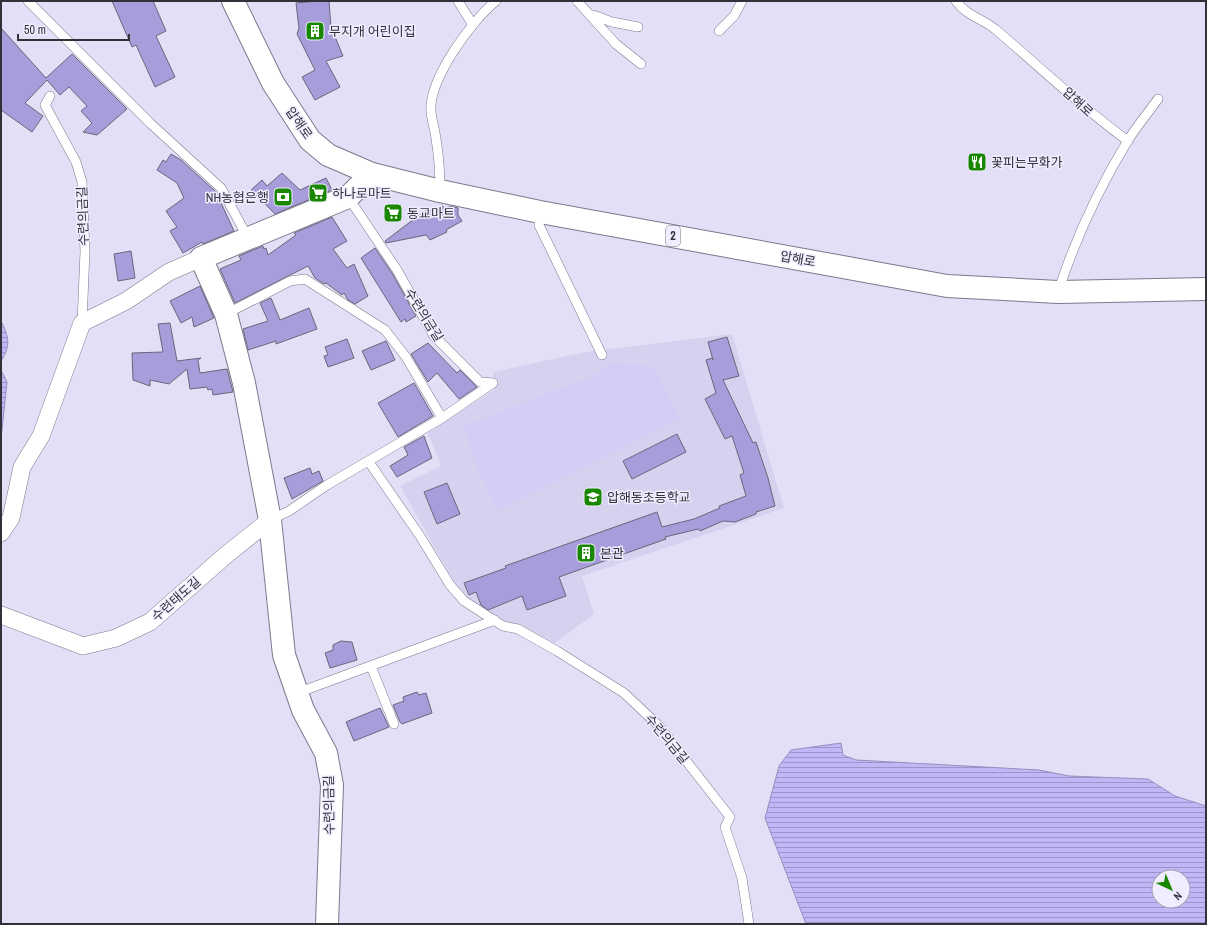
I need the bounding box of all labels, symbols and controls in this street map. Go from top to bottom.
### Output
scale bar [18,16,129,42]
building icon: 무지개 어린이집 [304,20,326,42]
text: 50 m [24,22,46,38]
place label: 무지개 어린이집 [329,23,416,40]
street label: 압해로 [1059,84,1097,120]
street label: 압해로 [282,103,316,143]
restaurant icon: 꽃피는무화가 [966,151,988,173]
place label: 꽃피는무화가 [991,154,1063,171]
supermarket icon: 하나로마트 [307,182,329,204]
place label: 하나로마트 [332,185,392,202]
street label: 수련의금길 [73,186,93,246]
bank icon: NH농협은행 [272,186,294,208]
place label: NH농협은행 [206,189,269,206]
supermarket icon: 동교마트 [382,202,404,224]
place label: 동교마트 [407,205,455,222]
road number: 2 [666,226,680,246]
street label: 압해로 [779,248,817,270]
street label: 수련의금길 [401,285,447,345]
school or university icon: 압해동초등학교 [582,486,604,508]
place label: 압해동초등학교 [607,489,691,506]
building icon: 본관 [575,542,597,564]
place label: 본관 [600,545,624,562]
street label: 수련태도길 [148,573,204,625]
street label: 수련의금길 [641,711,693,767]
street label: 수련의금길 [320,775,338,835]
north arrow [1151,869,1191,909]
text: N [1171,889,1185,903]

